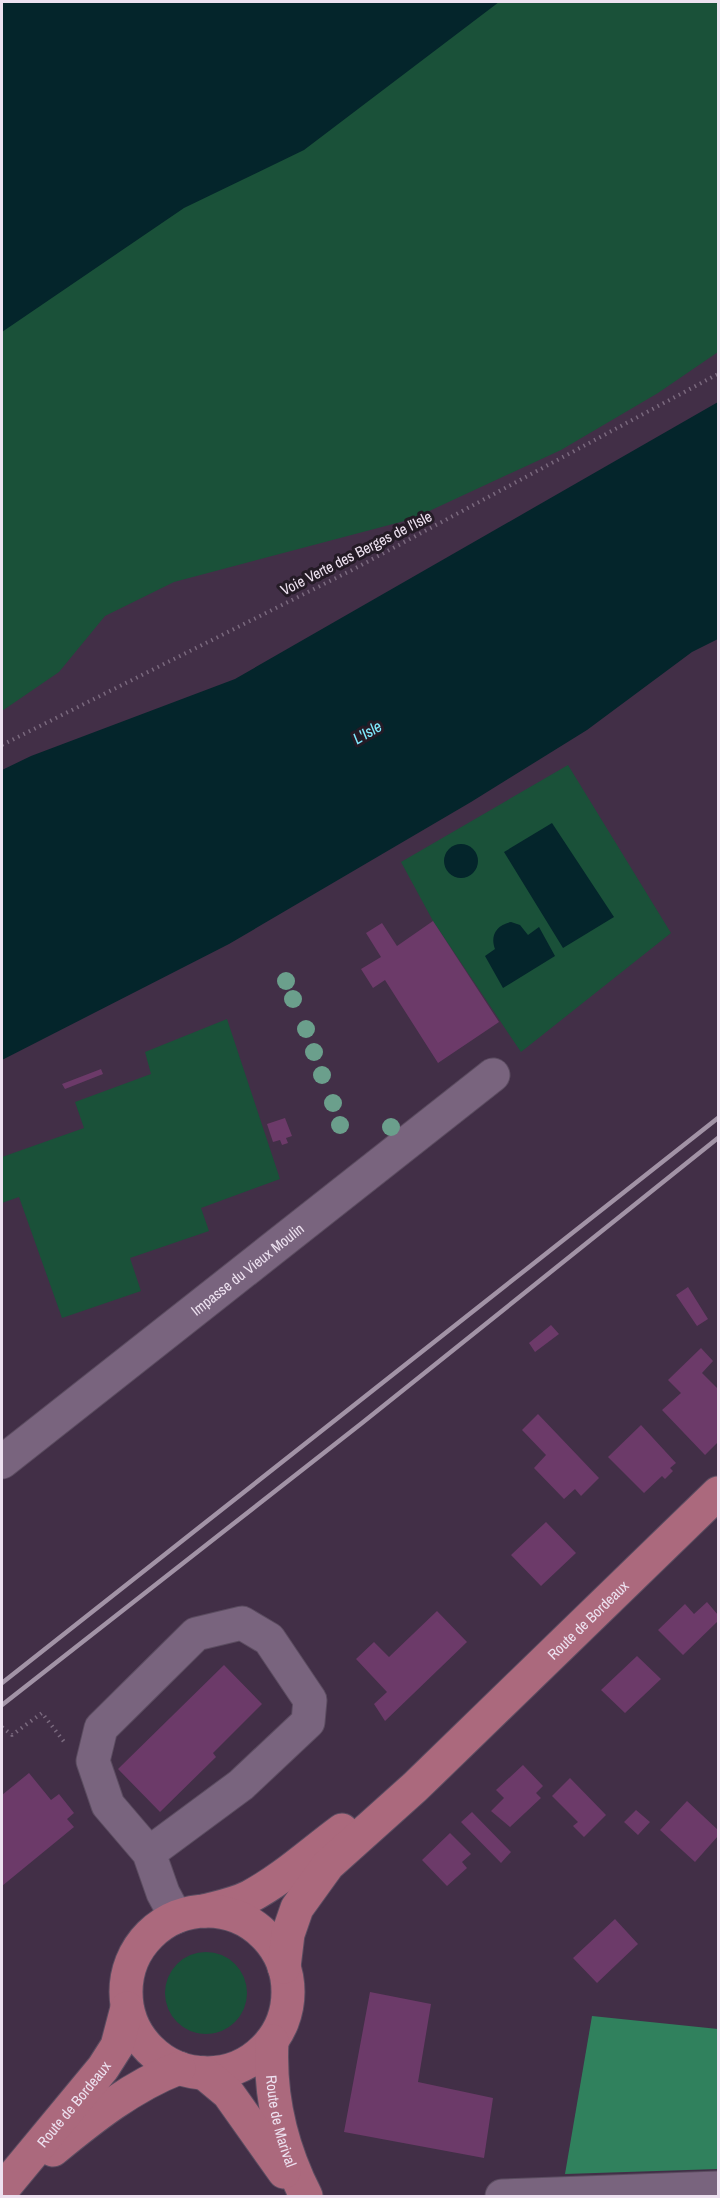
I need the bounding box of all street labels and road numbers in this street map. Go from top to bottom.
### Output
street label: Voie Verte des Berges de l'Isle [277,506,435,600]
street label: Impasse du Vieux Moulin [186,1218,308,1320]
street label: Route de Bordeaux [542,1575,634,1664]
street label: Route de Bordeaux [32,2056,116,2151]
street label: Route de Marival [262,2074,302,2170]

